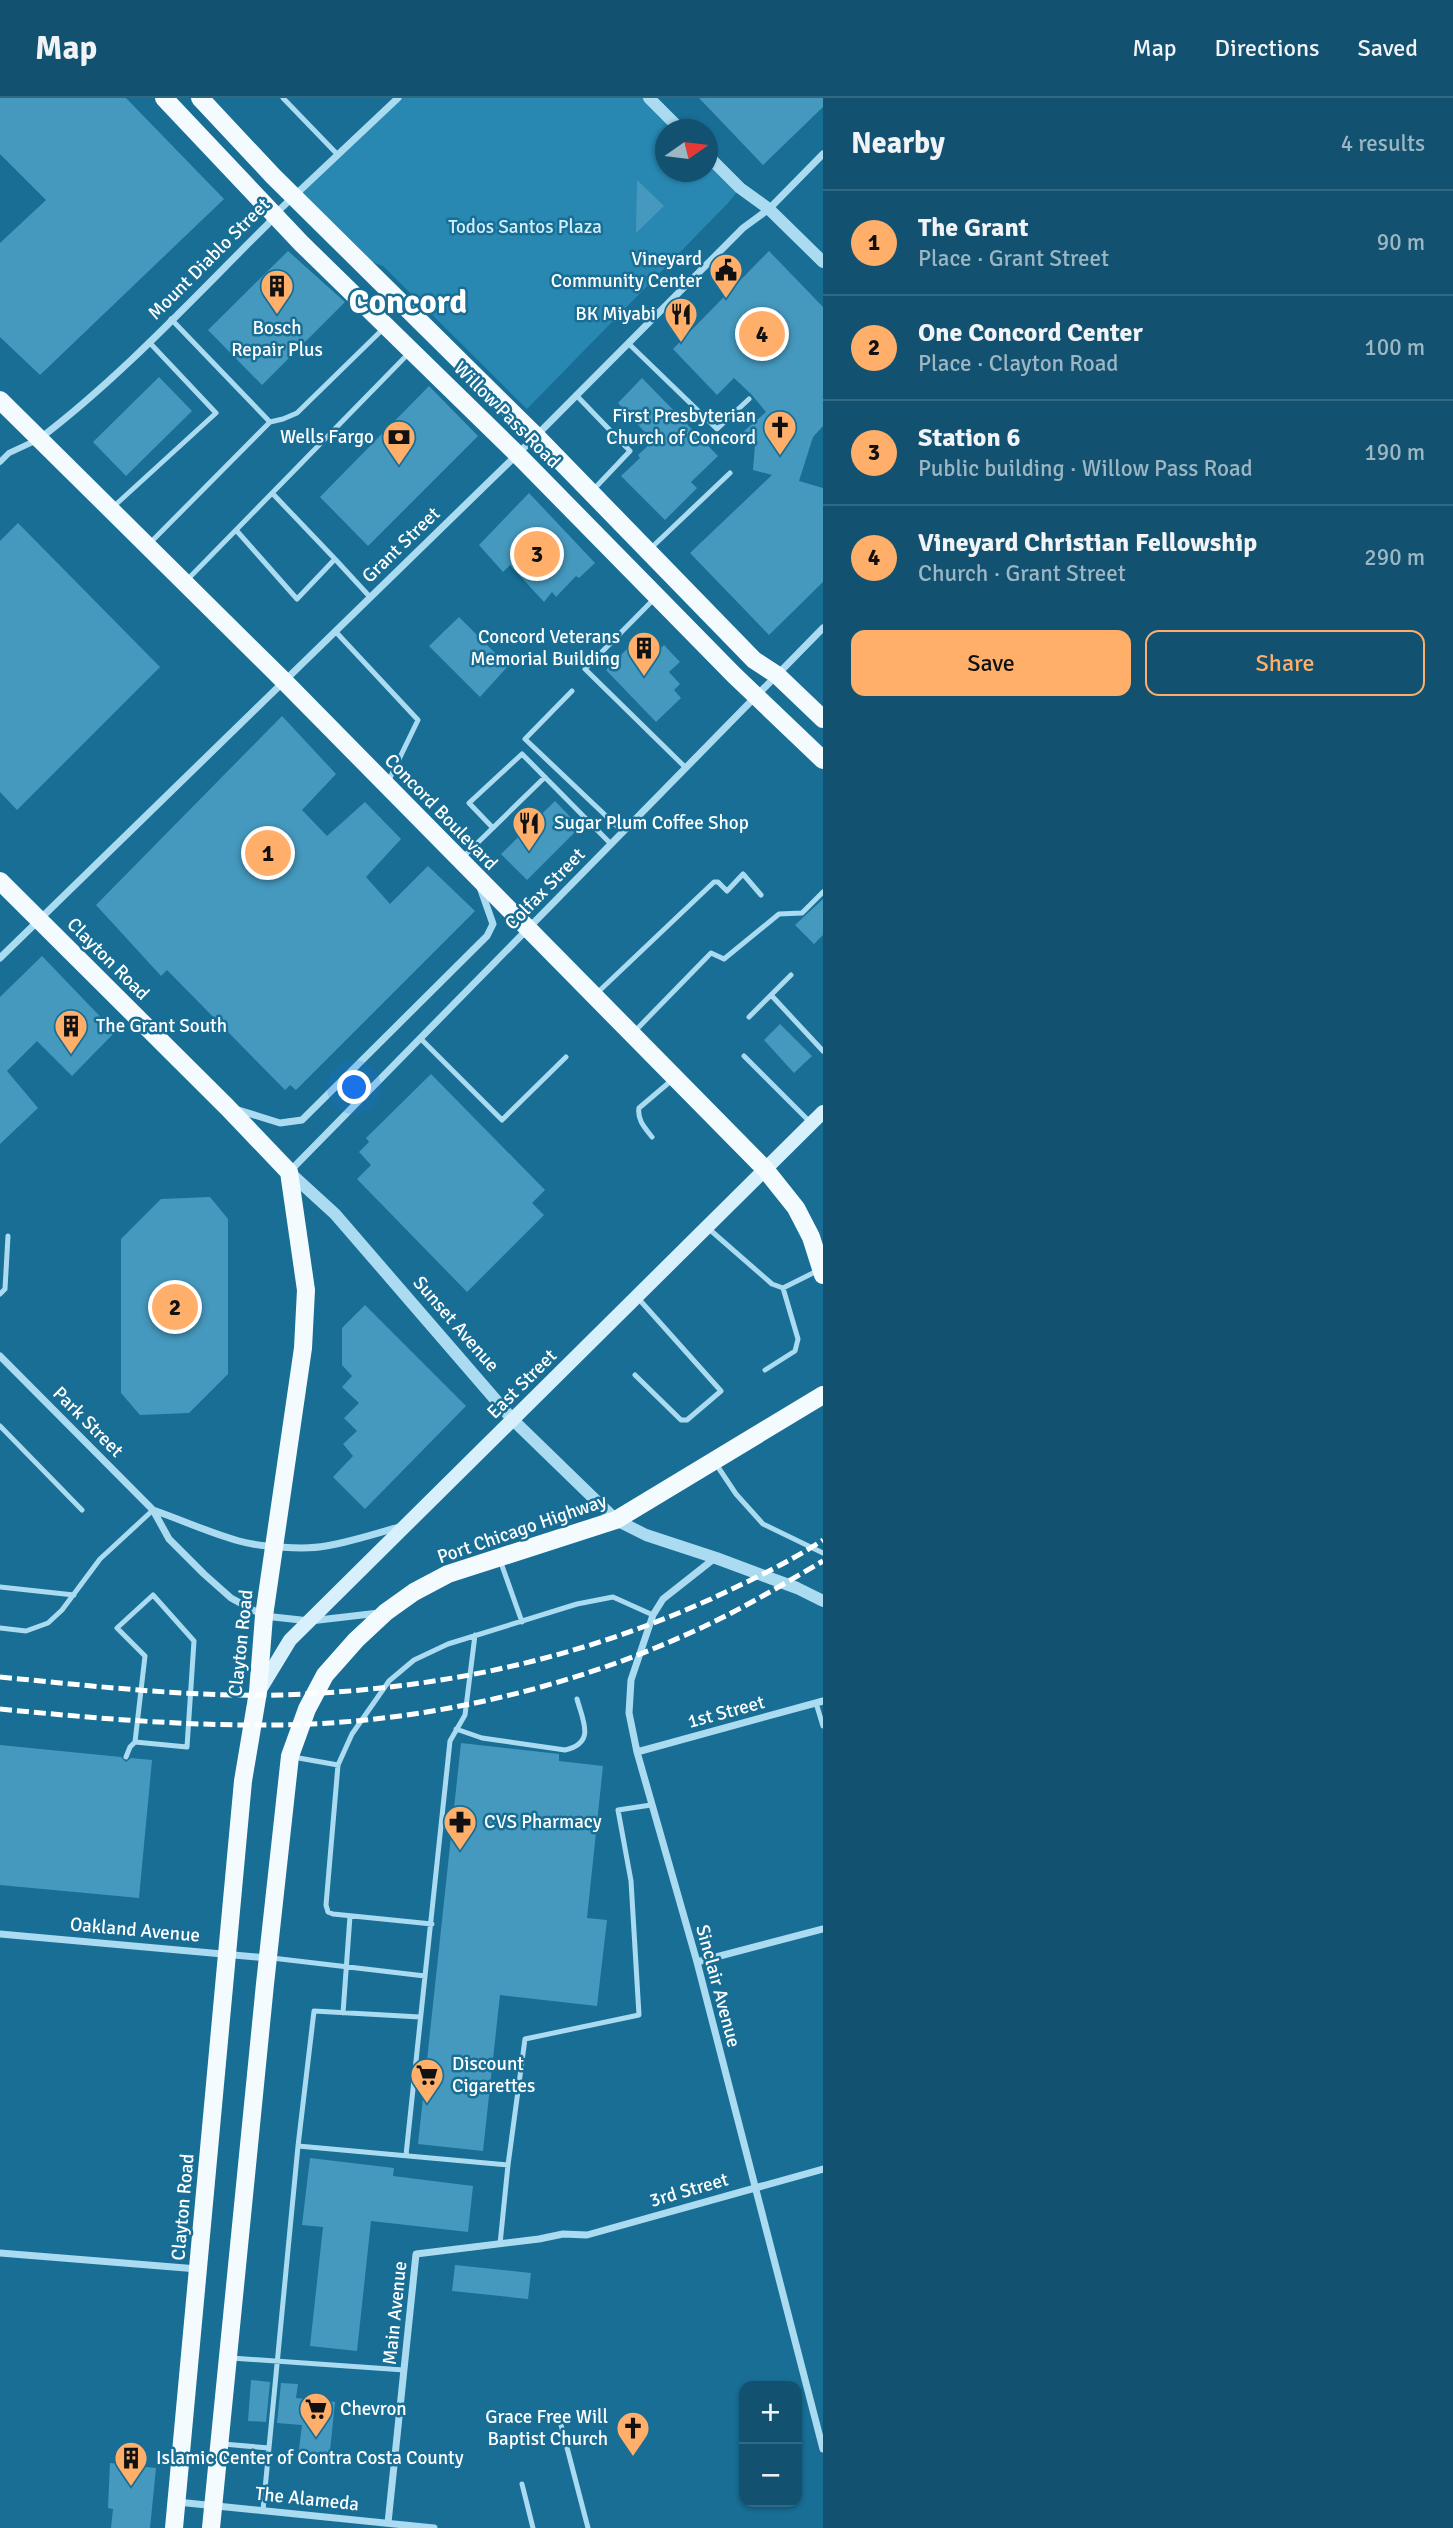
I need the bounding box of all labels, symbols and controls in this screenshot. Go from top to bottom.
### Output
text: Map [35,28,97,69]
text: Map [1132,33,1177,63]
text: Directions [1215,33,1320,63]
text: Saved [1358,33,1418,63]
north arrow [655,119,718,182]
text: Nearby [851,125,945,162]
text: 4 results [1341,129,1425,158]
street label: Mount Diablo Street [143,193,275,325]
text: The Grant [918,212,1028,244]
park label: Todos Santos Plaza [448,215,602,239]
text: 1 [868,228,880,257]
text: 90 m [1377,228,1425,257]
text: Place · Grant Street [918,244,1109,273]
place label: Vineyard Community Center [551,247,702,293]
public building icon: Vineyard Community Center [707,251,745,300]
building icon: Bosch Repair Plus [258,267,296,316]
district label: Concord [349,282,467,323]
restaurant icon: BK Miyabi [662,295,700,344]
place label: BK Miyabi [575,302,656,326]
pin: 4 [739,308,785,360]
place label: Bosch Repair Plus [231,316,323,362]
text: One Concord Center [918,317,1143,349]
text: 2 [868,333,880,362]
text: 100 m [1364,333,1425,362]
text: Place · Clayton Road [918,349,1118,378]
street label: Willow Pass Road [449,357,565,473]
place label: First Presbyterian Church of Concord [606,404,756,450]
church icon: First Presbyterian Church of Concord [761,408,799,457]
bank icon: Wells Fargo [380,418,418,467]
text: Station 6 [918,422,1020,454]
place label: Wells Fargo [280,425,374,449]
text: 3 [868,438,880,467]
text: 190 m [1364,438,1425,467]
text: Public building · Willow Pass Road [918,454,1253,483]
street label: Grant Street [357,502,445,588]
text: Vineyard Christian Fellowship [918,527,1257,559]
pin: 3 [514,528,560,580]
text: 4 [868,543,880,572]
text: 290 m [1364,543,1425,572]
text: Church · Grant Street [918,559,1126,588]
place label: Concord Veterans Memorial Building [470,625,620,671]
building icon: Concord Veterans Memorial Building [625,629,663,678]
button: Save [851,630,1131,696]
button: Share [1145,630,1425,696]
street label: Concord Boulevard [379,749,503,875]
restaurant icon: Sugar Plum Coffee Shop [510,804,548,853]
place label: Sugar Plum Coffee Shop [554,811,749,835]
pin: 1 [245,827,291,879]
street label: Colfax Street [500,843,590,935]
street label: Clayton Road [62,913,154,1005]
building icon: The Grant South [52,1007,90,1056]
place label: The Grant South [96,1014,227,1038]
your location [337,1070,371,1104]
street label: Sunset Avenue [408,1271,504,1377]
pin: 2 [152,1281,198,1333]
street label: East Street [482,1344,562,1424]
street label: Park Street [48,1382,129,1463]
street label: Port Chicago Highway [434,1489,610,1569]
street label: Clayton Road [223,1588,259,1698]
street label: 1st Street [685,1690,768,1734]
pharmacy icon: CVS Pharmacy [441,1803,479,1852]
place label: CVS Pharmacy [484,1810,602,1834]
street label: Oakland Avenue [69,1912,201,1948]
street label: Sinclair Avenue [690,1922,746,2050]
place label: Discount Cigarettes [452,2052,535,2098]
supermarket icon: Discount Cigarettes [408,2056,446,2105]
street label: Clayton Road [166,2153,200,2261]
street label: 3rd Street [647,2167,731,2213]
street label: Main Avenue [378,2260,412,2366]
map controls [739,2381,802,2507]
button: + [739,2381,802,2444]
supermarket icon: Chevron [297,2390,335,2439]
place label: Chevron [340,2397,407,2421]
place label: Grace Free Will Baptist Church [485,2405,608,2451]
church icon: Grace Free Will Baptist Church [614,2409,652,2458]
building icon: Islamic Center of Contra Costa County [112,2439,150,2488]
button: − [739,2444,802,2507]
place label: Islamic Center of Contra Costa County [156,2446,464,2470]
street label: The Alameda [254,2482,360,2516]

